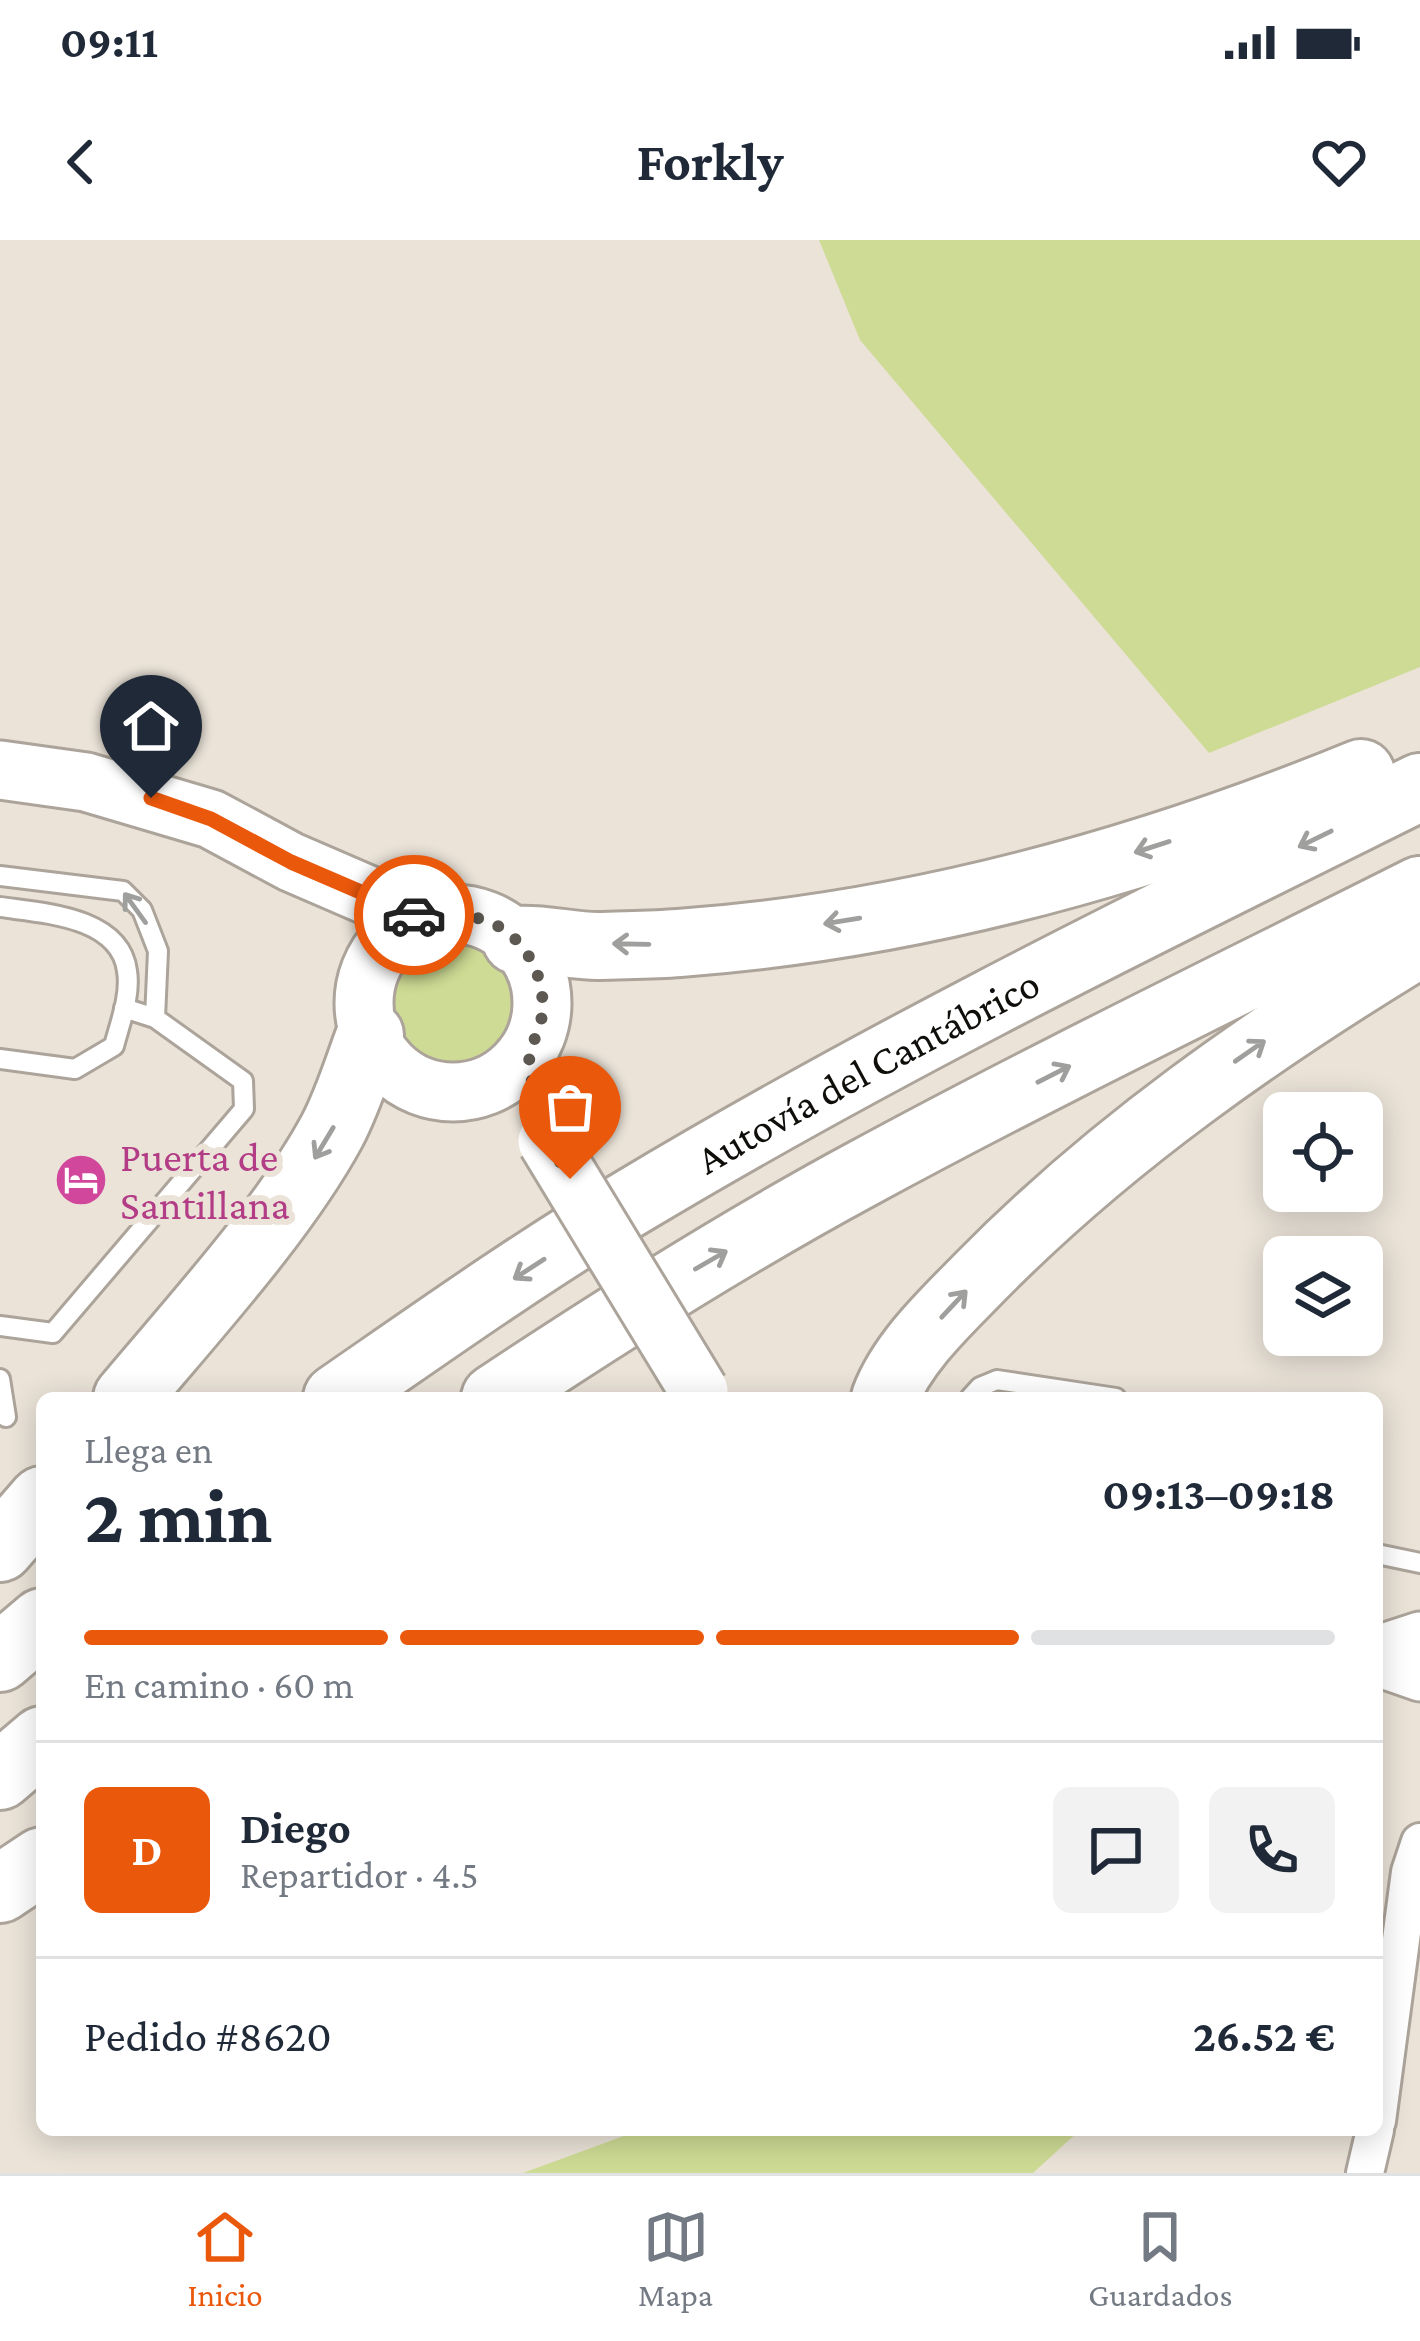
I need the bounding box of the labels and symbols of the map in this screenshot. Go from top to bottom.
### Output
pin [100,675,202,798]
one-way arrow [1298,829,1334,851]
one-way arrow [1134,837,1172,859]
courier [354,855,474,975]
one-way arrow [123,892,148,924]
one-way arrow [824,911,863,934]
one-way arrow [612,933,651,955]
street label: Autovía del Cantábrico [688,959,1047,1183]
one-way arrow [1233,1039,1266,1064]
pin [519,1056,621,1179]
one-way arrow [1035,1061,1071,1084]
one-way arrow [312,1125,336,1160]
place label: Puerta de Santillana [120,1133,290,1228]
hotel icon: Puerta de Santillana [53,1152,109,1208]
one-way arrow [693,1247,728,1271]
one-way arrow [512,1256,546,1281]
one-way arrow [939,1290,968,1320]

